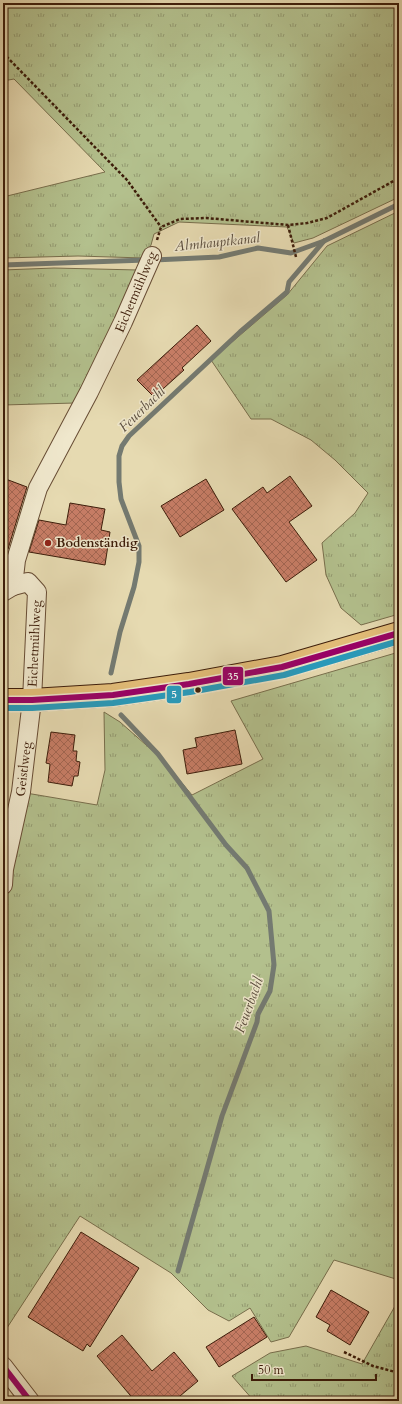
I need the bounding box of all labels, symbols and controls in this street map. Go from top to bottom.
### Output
water label: Almhauptkanal [172,228,262,256]
street label: Eichetmühlweg [111,248,162,336]
water label: Feuerbachl [115,381,170,436]
place label: Bodenständig [56,534,138,552]
marker: Bodenständig [43,538,53,548]
street label: Eichetmühlweg [24,599,46,687]
line badge: 35 [222,666,244,686]
text: 35 [227,669,239,684]
line badge: 5 [166,685,182,704]
unlabelled marker [193,685,203,695]
text: 5 [171,687,177,702]
street label: Geistlweg [12,740,36,798]
water label: Feuerbachl [230,973,268,1036]
scale bar [252,1356,376,1382]
text: 50 m [258,1362,285,1378]

